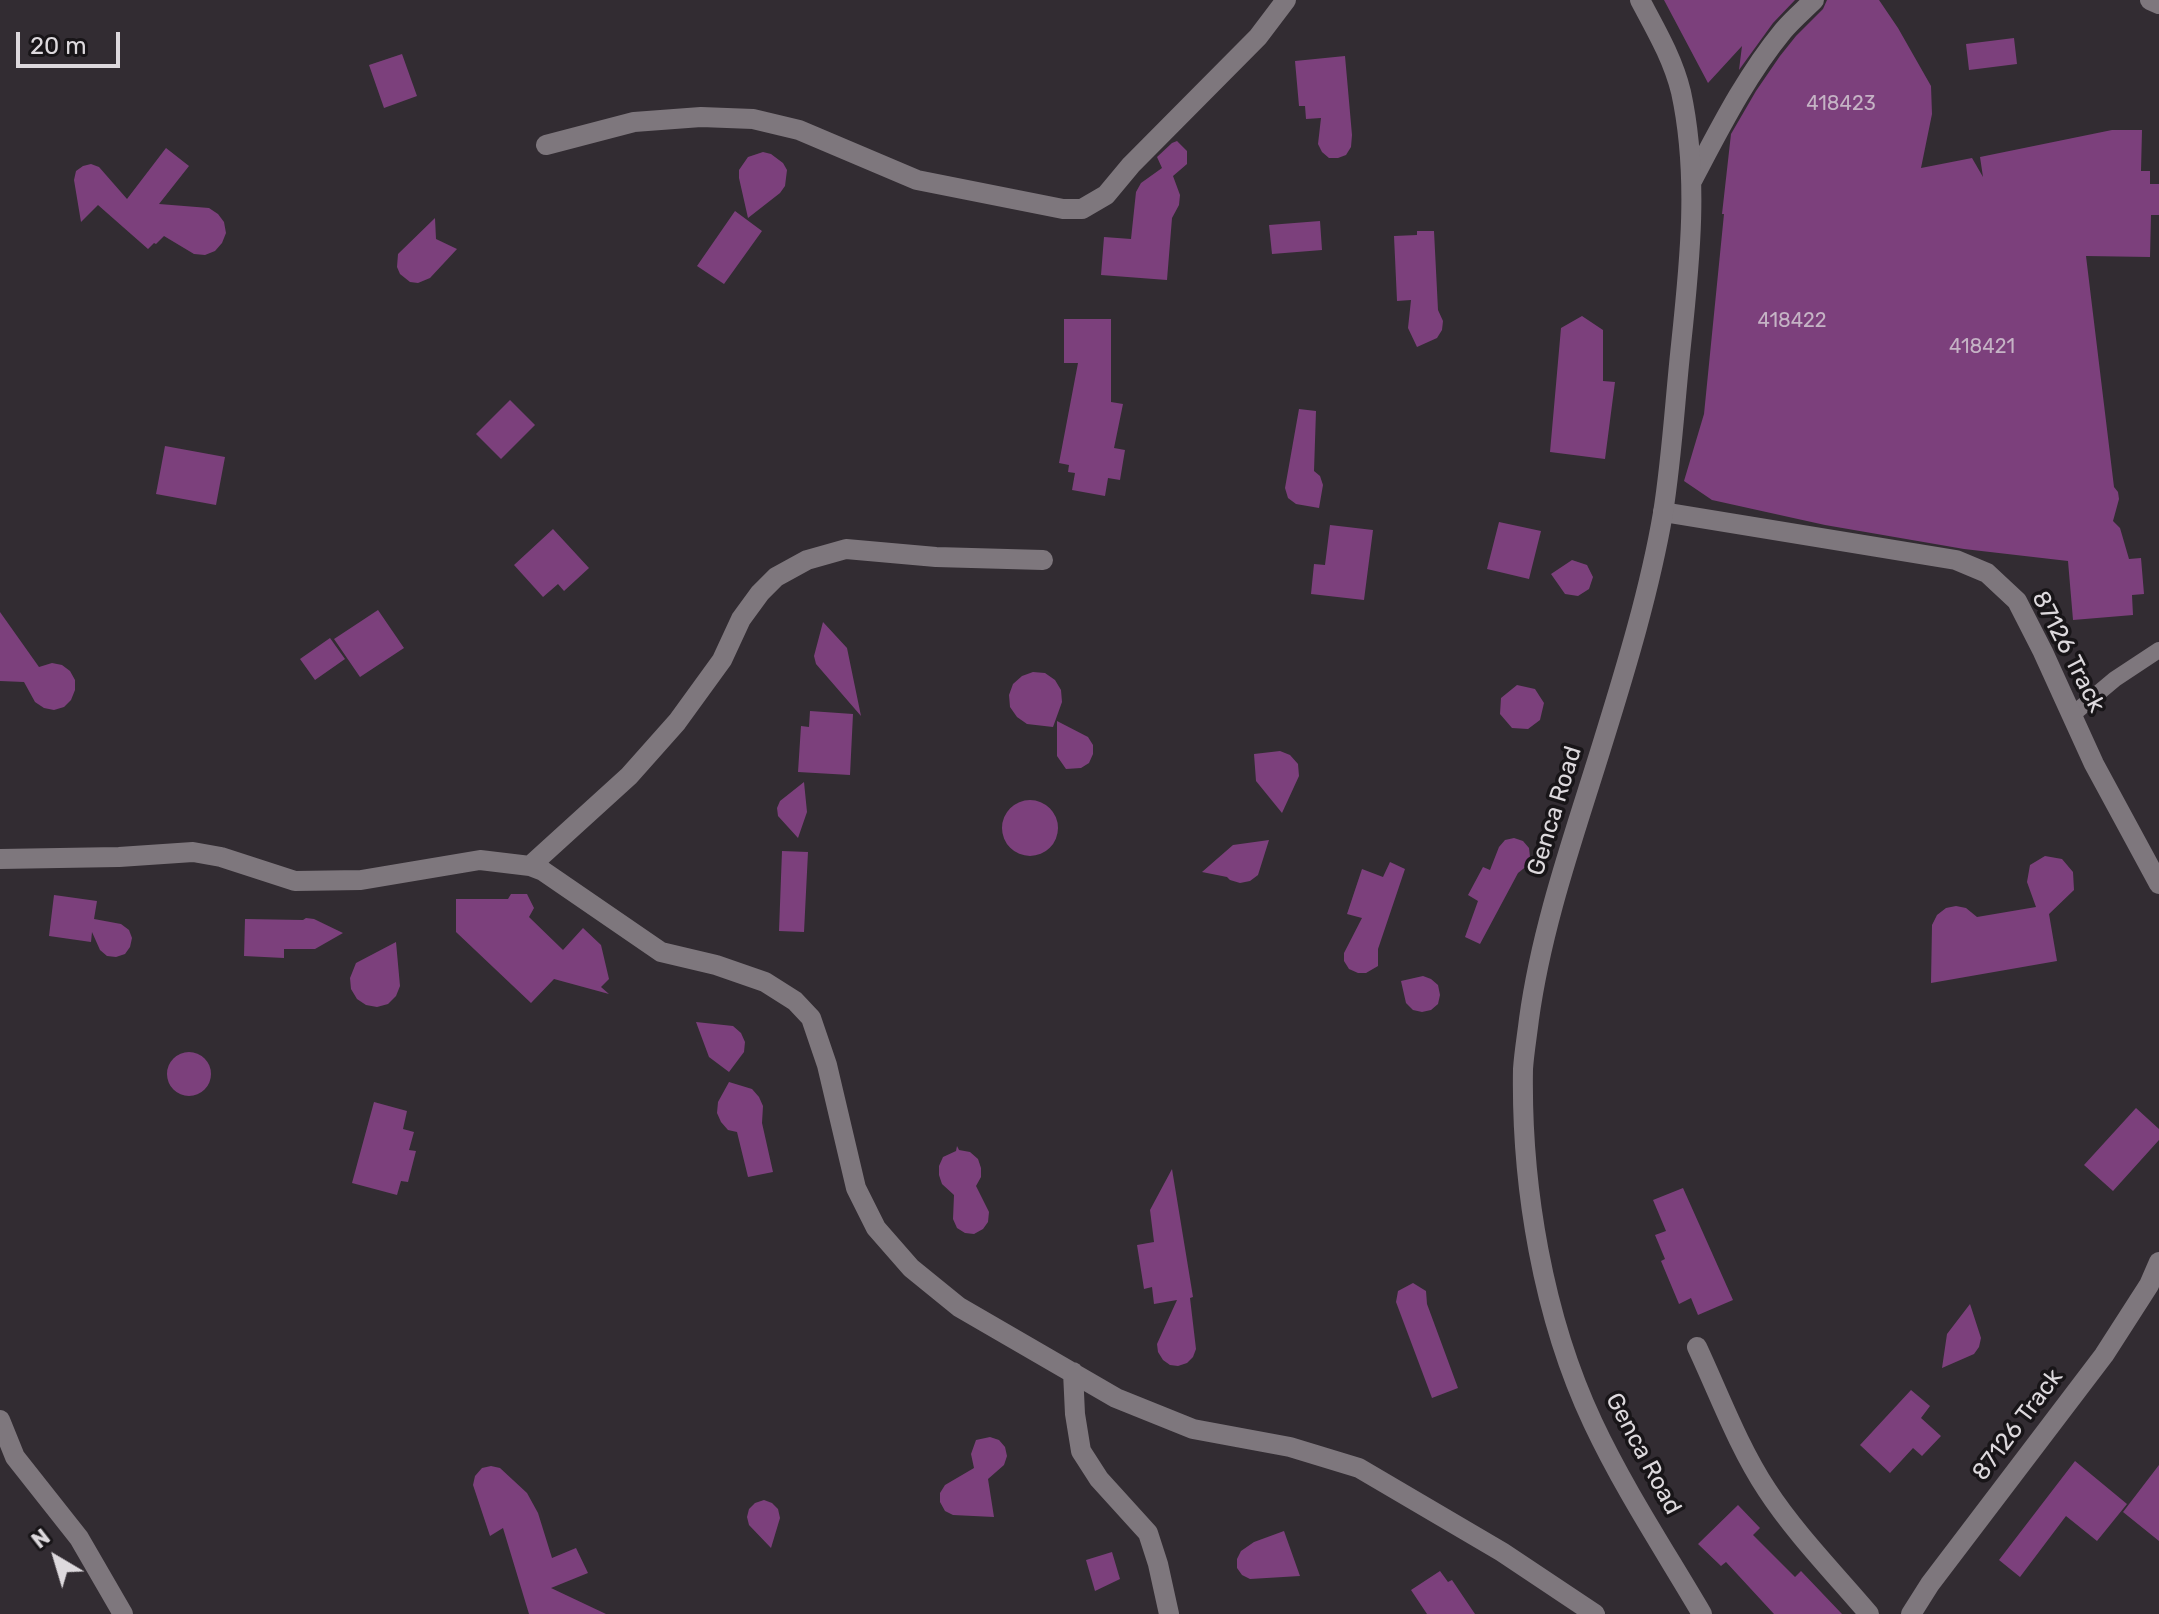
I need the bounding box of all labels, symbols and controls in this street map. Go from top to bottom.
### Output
scale bar [20,16,124,66]
text: 20 m [30,32,87,60]
house number: 418423 [1806,92,1876,116]
house number: 418422 [1757,309,1827,333]
house number: 418421 [1949,335,2015,359]
street label: 87126 Track [2025,587,2111,717]
street label: Genca Road [1522,743,1588,879]
street label: 87126 Track [1967,1364,2069,1486]
street label: Genca Road [1599,1388,1687,1520]
north arrow [16,1518,96,1598]
text: N [26,1523,55,1554]

